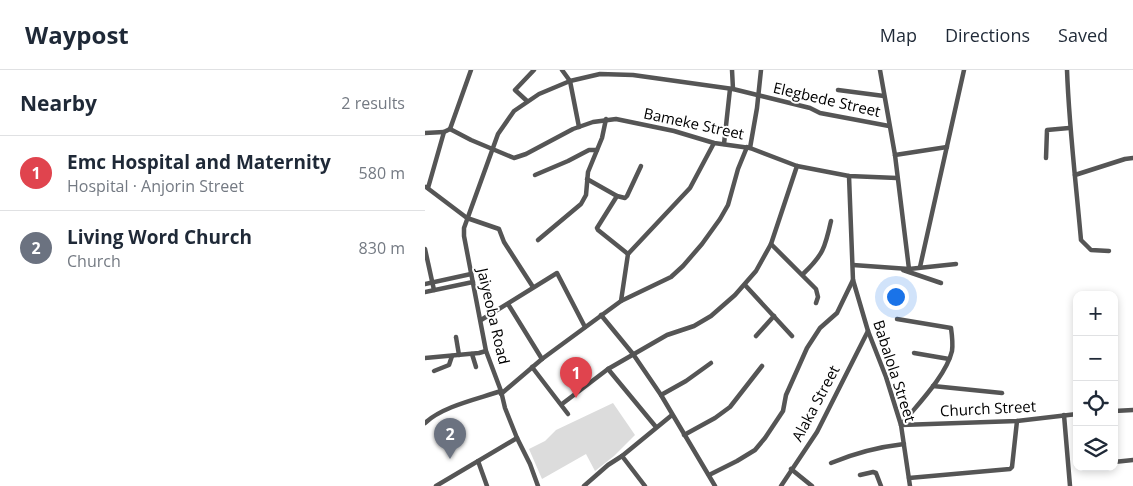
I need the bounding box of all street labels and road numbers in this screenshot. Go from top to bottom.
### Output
street label: Elegbede Street [771,77,883,121]
street label: Bameke Street [642,103,746,143]
street label: Jaiyeoba Road [473,264,515,366]
street label: Babalola Street [869,317,921,425]
street label: Alaka Street [787,361,843,445]
street label: Church Street [939,395,1037,421]

